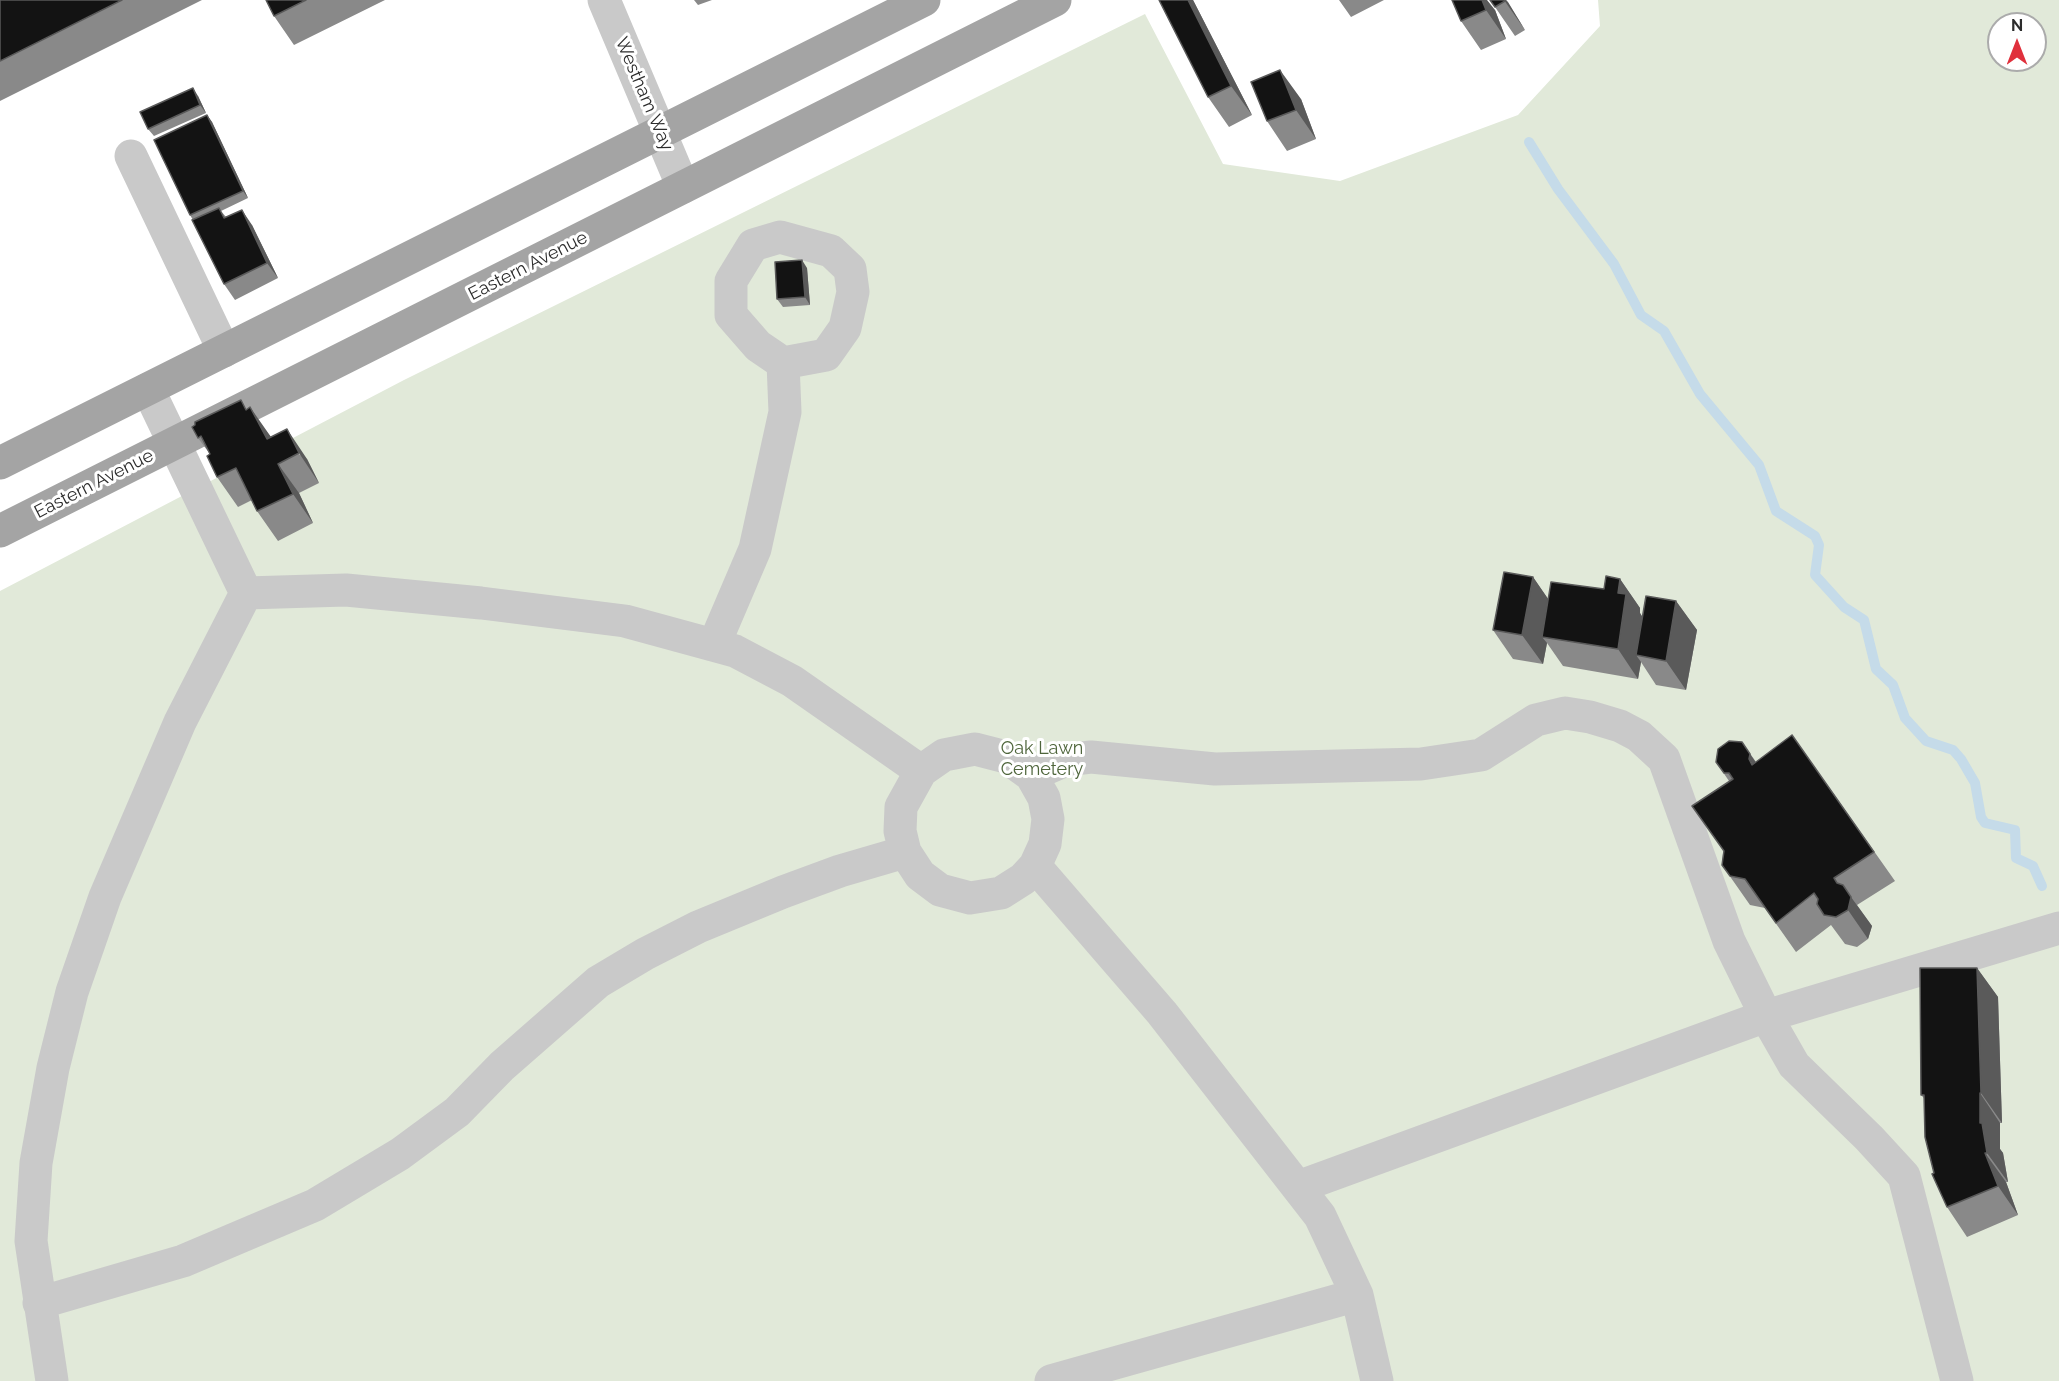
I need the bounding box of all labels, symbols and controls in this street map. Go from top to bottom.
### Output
north arrow [1987,12,2047,72]
text: N [2011,16,2023,35]
street label: Westham Way [610,34,678,154]
street label: Eastern Avenue [465,227,591,305]
street label: Eastern Avenue [31,445,157,523]
park label: Oak Lawn Cemetery [1001,738,1083,780]

